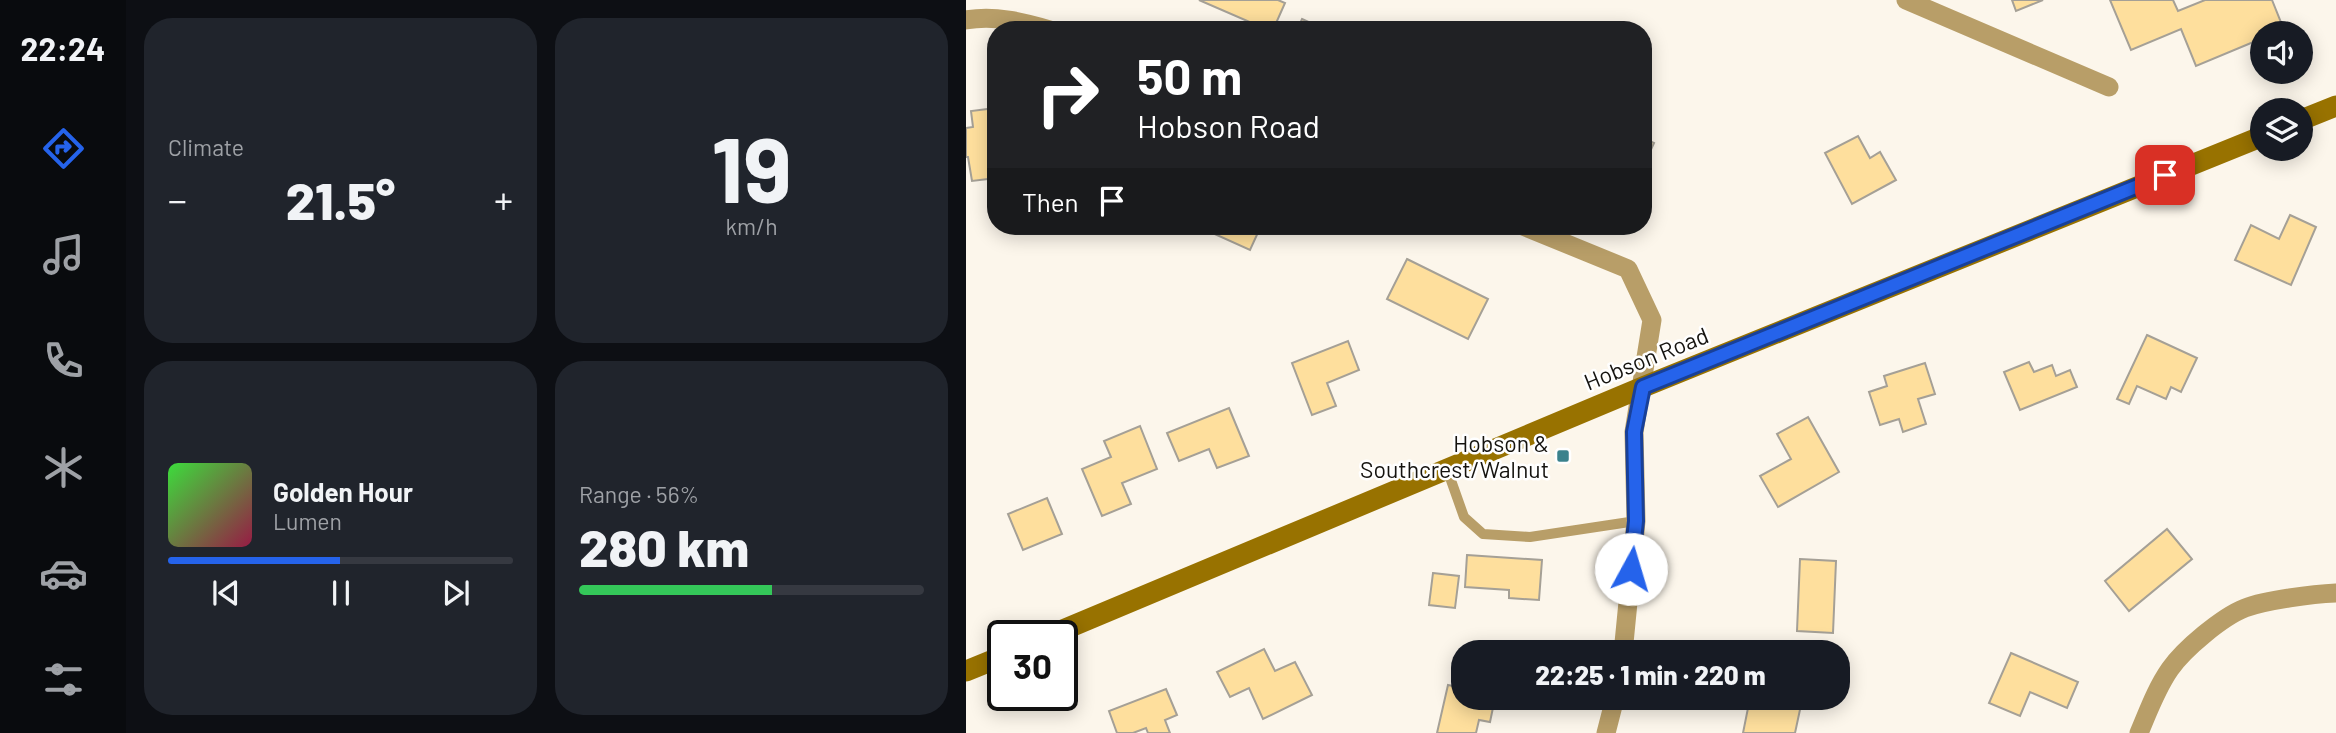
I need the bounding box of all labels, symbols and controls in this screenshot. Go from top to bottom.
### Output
map controls [2250,21,2313,161]
button: sound [2250,21,2313,84]
text: 22:24 [21,29,105,67]
text: 50 m [1137,46,1242,105]
icon: right [1022,49,1113,140]
button: layers [2250,98,2313,161]
text: Hobson Road [1137,106,1320,144]
text: 19 [711,112,792,221]
icon: directions [39,124,88,173]
text: Climate [168,133,244,161]
pin [2135,145,2195,205]
icon: arrive [2146,156,2184,194]
text: 21.5° [286,168,395,230]
text: − [168,176,187,222]
text: + [494,176,513,222]
icon: arrive [1093,182,1131,220]
text: Then [1022,186,1079,217]
text: km/h [725,212,778,240]
icon: music [39,230,88,279]
street label: Hobson Road [1580,320,1712,396]
icon: phone [39,336,88,385]
place label: Hobson & Southcrest/Walnut [1360,429,1549,483]
icon: climate [39,443,88,492]
marker: Hobson & Southcrest/Walnut [1555,448,1571,464]
text: Golden Hour [273,476,413,507]
text: Range · 56% [579,480,699,508]
text: Lumen [273,507,342,535]
text: 280 km [579,515,749,577]
position arrow [1594,532,1668,606]
icon: car [39,549,88,598]
icon: previous [207,574,245,612]
icon: pause [322,574,360,612]
icon: next [437,574,475,612]
speed limit sign: 30 [987,620,1078,711]
icon: filters [39,655,88,704]
text: 22:25 · 1 min · 220 m [1535,659,1766,690]

